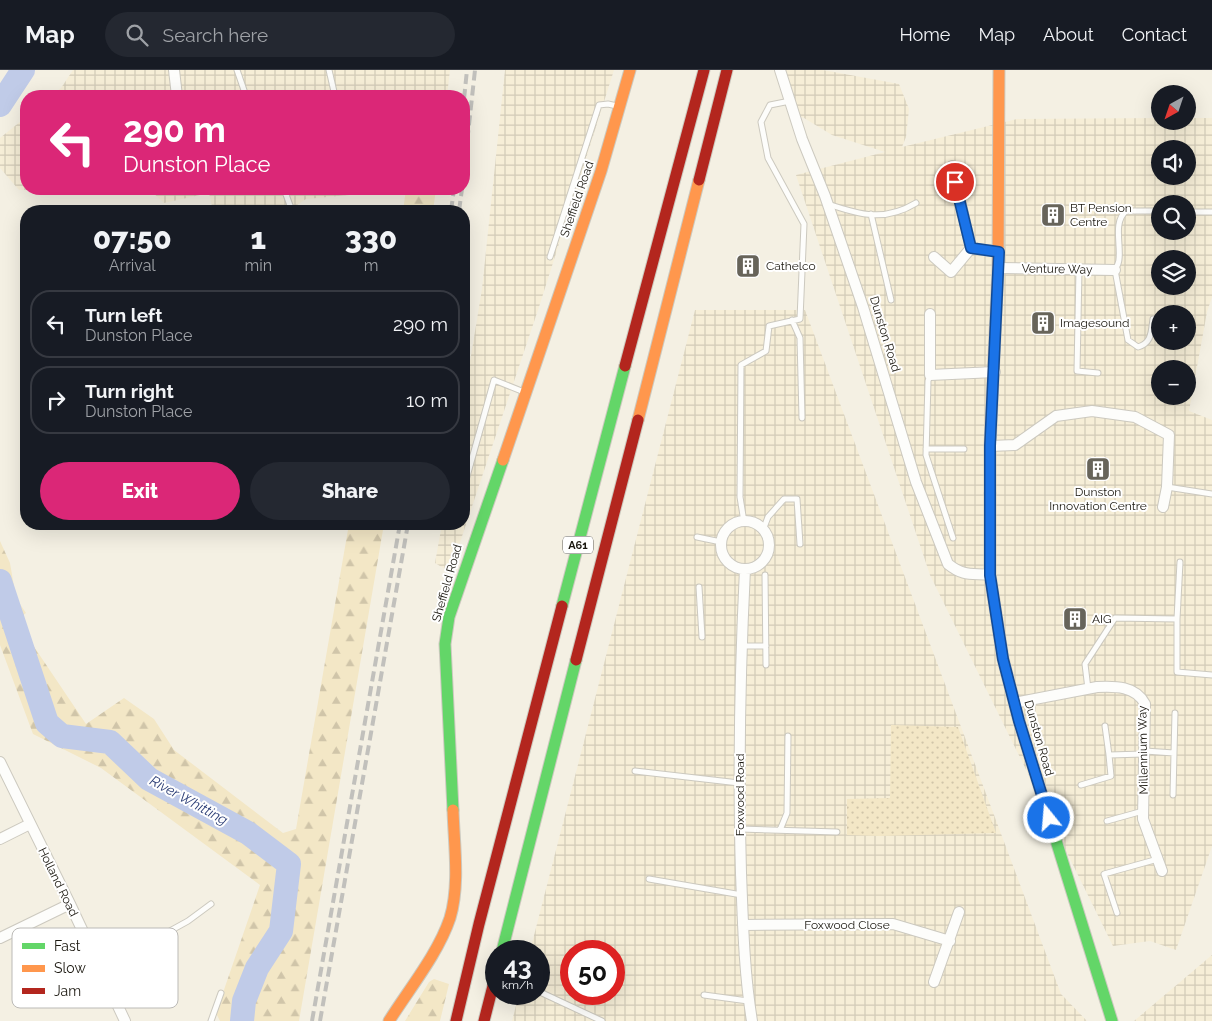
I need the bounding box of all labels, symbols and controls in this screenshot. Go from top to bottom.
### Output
search box [105,12,455,57]
text: Map [25,20,75,49]
icon: search [123,21,151,49]
text: Search here [163,24,268,46]
text: Home [899,24,950,45]
text: Map [978,24,1015,45]
text: About [1043,24,1094,45]
text: Contact [1122,24,1187,45]
north arrow [1151,85,1196,130]
map controls [1151,85,1196,405]
text: 290 m [123,109,226,150]
icon: left [40,110,105,175]
button: sound [1151,140,1196,185]
text: Dunston Place [123,151,271,177]
street label: Sheffield Road [557,159,597,239]
pin [934,161,976,203]
icon: arrive [941,168,969,196]
button: search [1151,195,1196,240]
place label: BT Pension Centre [1070,201,1132,229]
building icon: BT Pension Centre [1040,202,1066,228]
text: 07:50 [93,221,172,256]
text: 1 [250,221,266,256]
text: 330 [345,221,397,256]
button: layers [1151,250,1196,295]
building icon: Cathelco [735,253,761,279]
text: Arrival [109,256,156,275]
text: min [245,256,272,275]
text: m [364,256,378,275]
place label: Cathelco [766,259,816,273]
street label: Venture Way [1021,261,1093,277]
street label: Dunston Road [867,294,903,374]
text: Turn left [85,304,162,326]
button: + [1151,305,1196,350]
icon: left [42,310,70,338]
building icon: Imagesound [1030,310,1056,336]
text: 290 m [393,313,448,335]
place label: Imagesound [1060,316,1130,330]
text: Dunston Place [85,326,192,345]
button: − [1151,360,1196,405]
text: Turn right [85,380,174,402]
icon: right [42,386,70,414]
text: 10 m [406,389,448,411]
text: Dunston Place [85,402,192,421]
building icon: Dunston Innovation Centre [1085,456,1111,482]
button: Exit [40,462,240,520]
button: Share [250,462,450,520]
place label: Dunston Innovation Centre [1049,485,1147,513]
road number: A61 [563,536,593,554]
street label: Sheffield Road [429,543,465,623]
building icon: AIG [1062,606,1088,632]
place label: AIG [1092,612,1112,626]
street label: Dunston Road [1021,698,1057,778]
street label: Millennium Way [1135,705,1151,795]
street label: Foxwood Road [733,754,747,836]
water label: River Whitting [147,772,231,828]
position arrow [1022,791,1074,843]
street label: Holland Road [35,845,81,919]
street label: Foxwood Close [804,918,890,932]
legend [12,928,178,1008]
text: Fast [54,938,81,954]
speed limit sign: 50 [560,940,625,1005]
text: 43 [503,951,532,981]
text: Slow [54,960,86,976]
text: km/h [502,978,533,992]
text: Jam [54,983,81,999]

